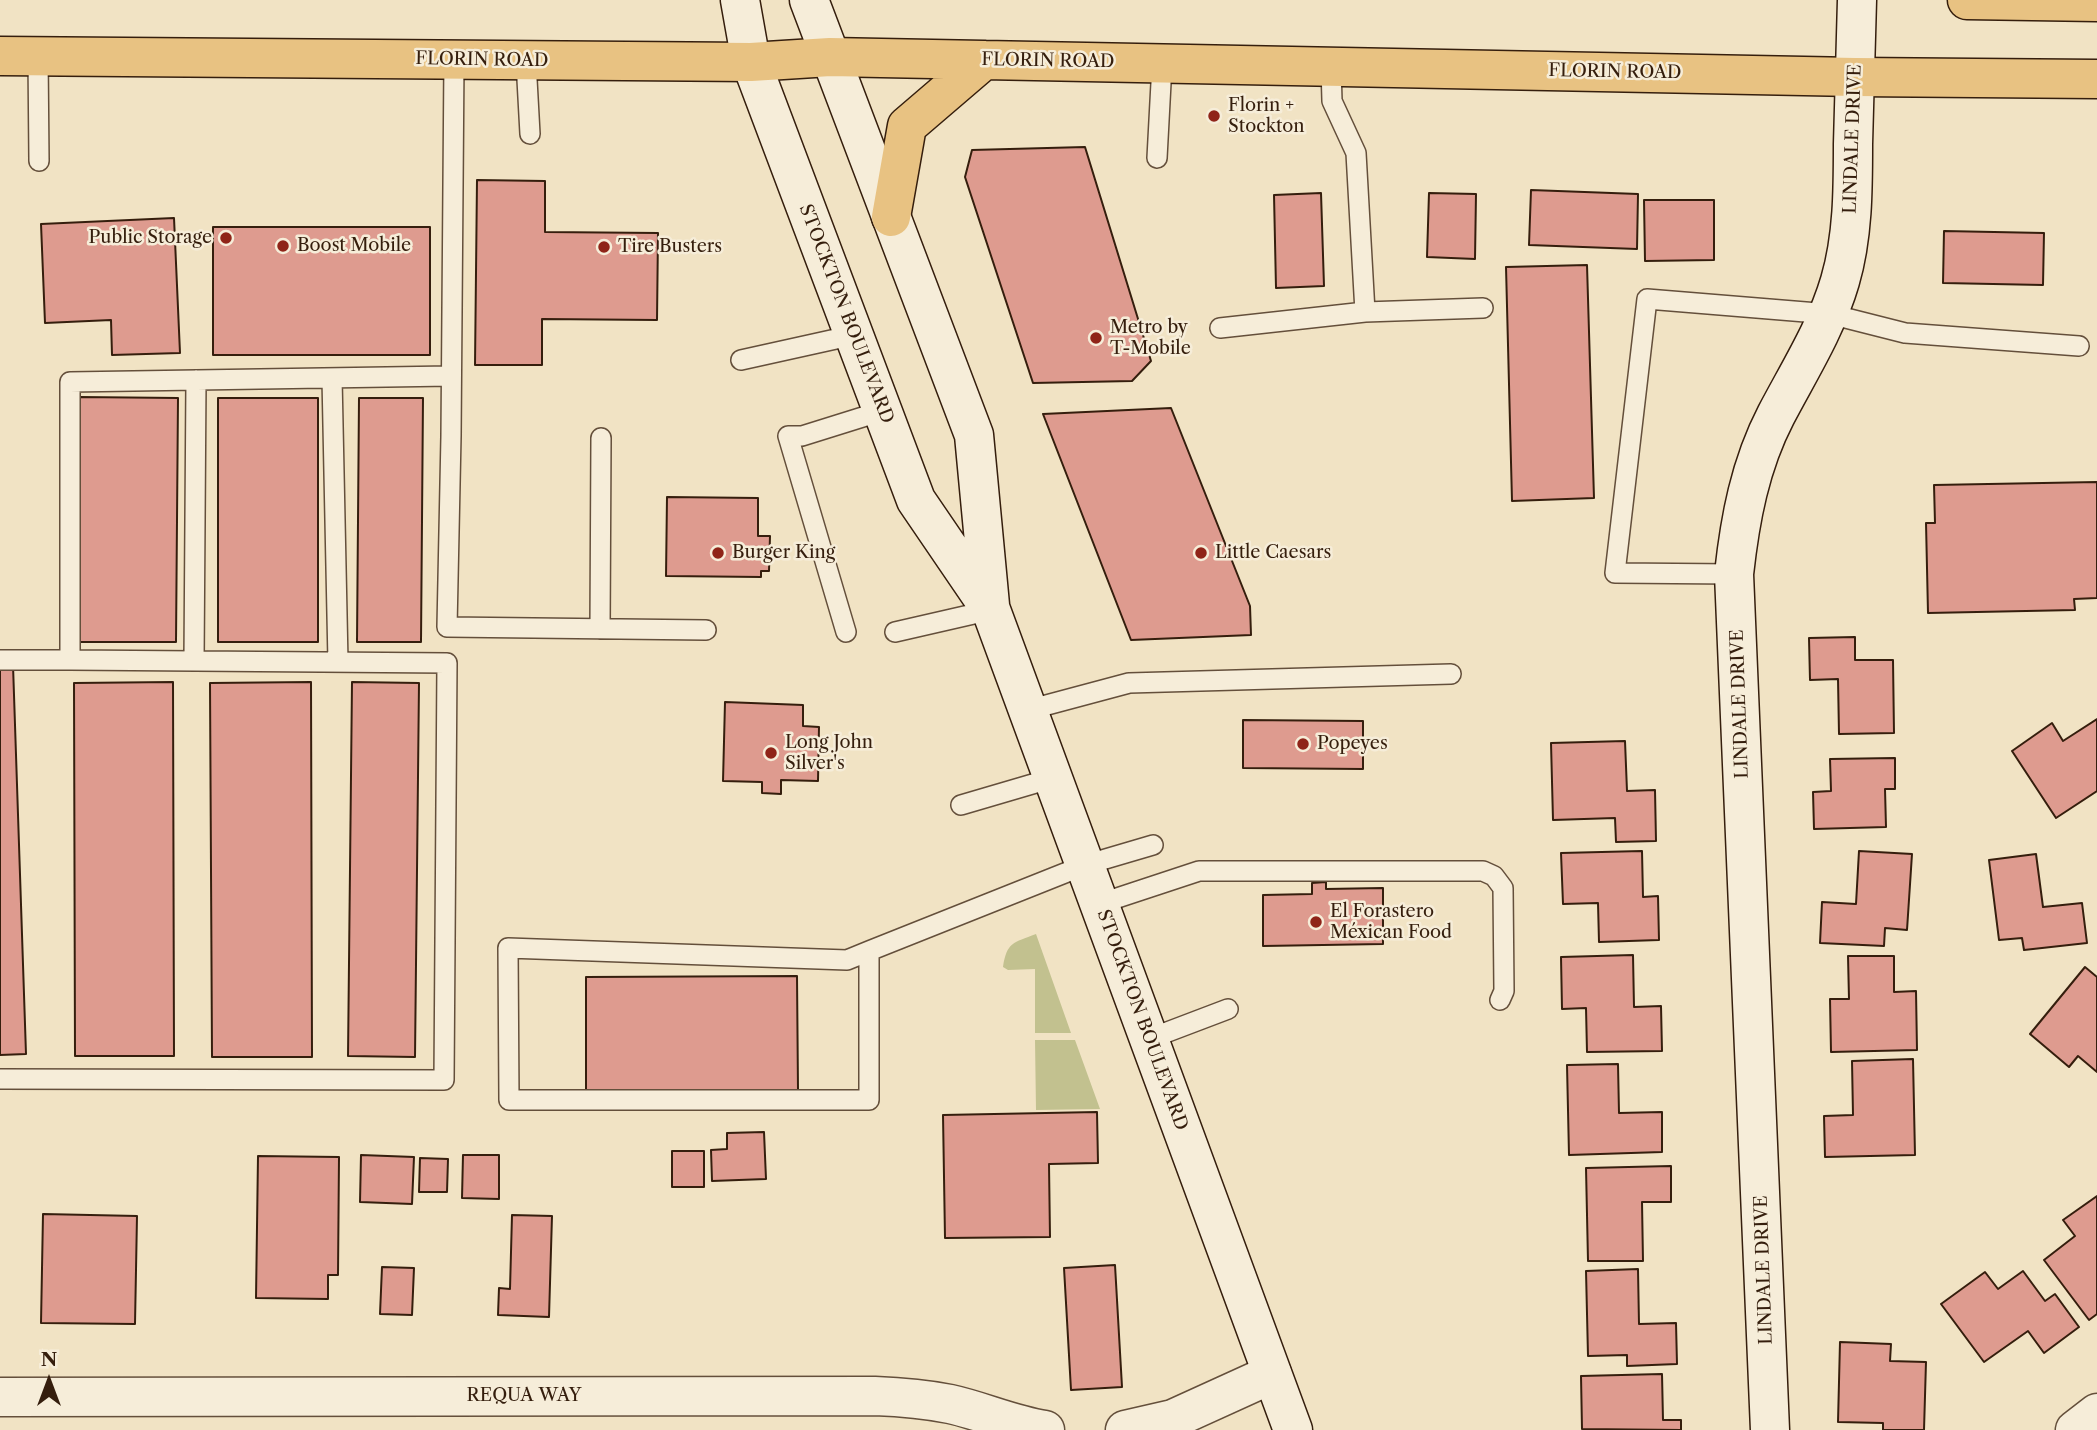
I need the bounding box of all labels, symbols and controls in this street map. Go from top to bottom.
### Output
street label: FLORIN ROAD [415,48,549,72]
street label: FLORIN ROAD [981,49,1115,73]
street label: FLORIN ROAD [1548,60,1682,84]
street label: LINDALE DRIVE [1840,64,1866,214]
place label: Florin + Stockton [1228,95,1305,138]
marker: Florin + Stockton [1206,108,1222,124]
street label: STOCKTON BOULEVARD [794,201,898,427]
place label: Public Storage [88,227,212,249]
marker: Public Storage [218,230,234,246]
place label: Boost Mobile [297,235,411,257]
place label: Tire Busters [618,236,722,258]
marker: Boost Mobile [275,238,291,254]
marker: Tire Busters [596,239,612,255]
place label: Metro by T-Mobile [1110,317,1191,360]
marker: Metro by T-Mobile [1088,330,1104,346]
place label: Burger King [732,542,835,564]
place label: Little Caesars [1215,542,1331,564]
marker: Burger King [710,545,726,561]
marker: Little Caesars [1193,545,1209,561]
street label: LINDALE DRIVE [1727,629,1753,779]
place label: Long John Silver's [785,732,873,774]
place label: Popeyes [1317,733,1388,755]
marker: Popeyes [1295,736,1311,752]
marker: Long John Silver's [763,745,779,761]
place label: El Forastero Méxican Food [1330,901,1452,944]
street label: STOCKTON BOULEVARD [1092,907,1192,1133]
marker: El Forastero Méxican Food [1308,914,1324,930]
street label: LINDALE DRIVE [1751,1195,1777,1345]
north arrow [14,1346,84,1416]
text: N [41,1348,57,1371]
street label: REQUA WAY [467,1385,581,1407]

